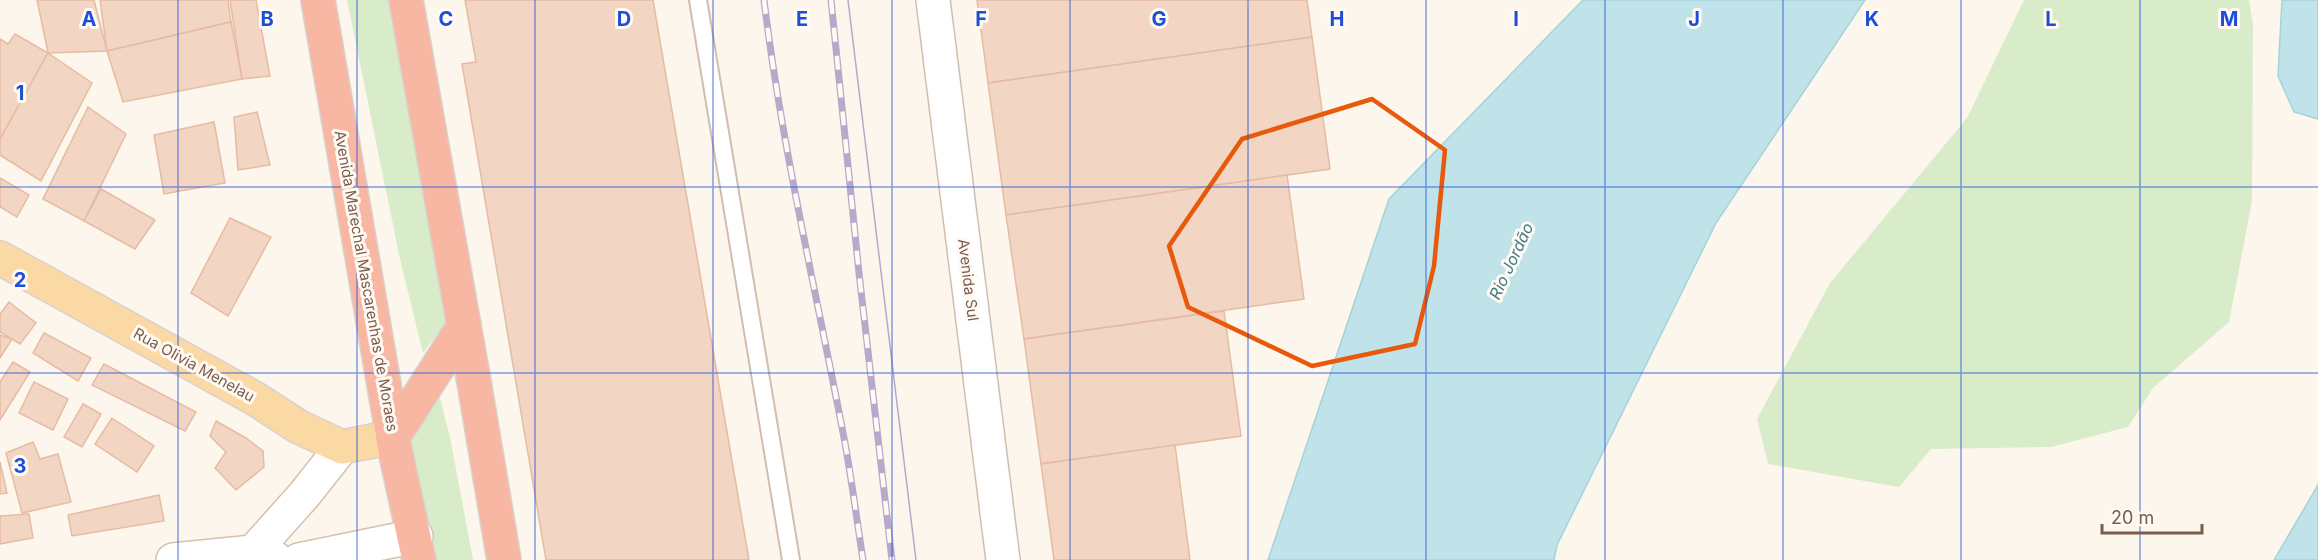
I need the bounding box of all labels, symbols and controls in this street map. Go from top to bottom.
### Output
text: A [82,7,97,31]
text: B [260,7,274,31]
text: C [439,7,453,31]
text: D [617,7,631,31]
text: E [796,7,808,31]
text: F [975,7,987,31]
text: G [1151,7,1167,31]
text: H [1330,7,1344,31]
text: I [1513,7,1519,31]
text: J [1688,7,1700,31]
text: K [1865,7,1879,31]
text: L [2045,7,2057,31]
text: M [2220,7,2238,31]
text: 1 [16,81,24,105]
street label: Avenida Marechal Mascarenhas de Moraes [331,129,402,433]
water label: Rio Jordão [1485,220,1537,302]
street label: Avenida Sul [954,238,983,322]
text: 2 [14,268,26,292]
street label: Rua Olivia Menelau [130,323,258,406]
text: 3 [14,454,26,478]
scale bar [2102,497,2202,535]
text: 20 m [2111,507,2154,528]

